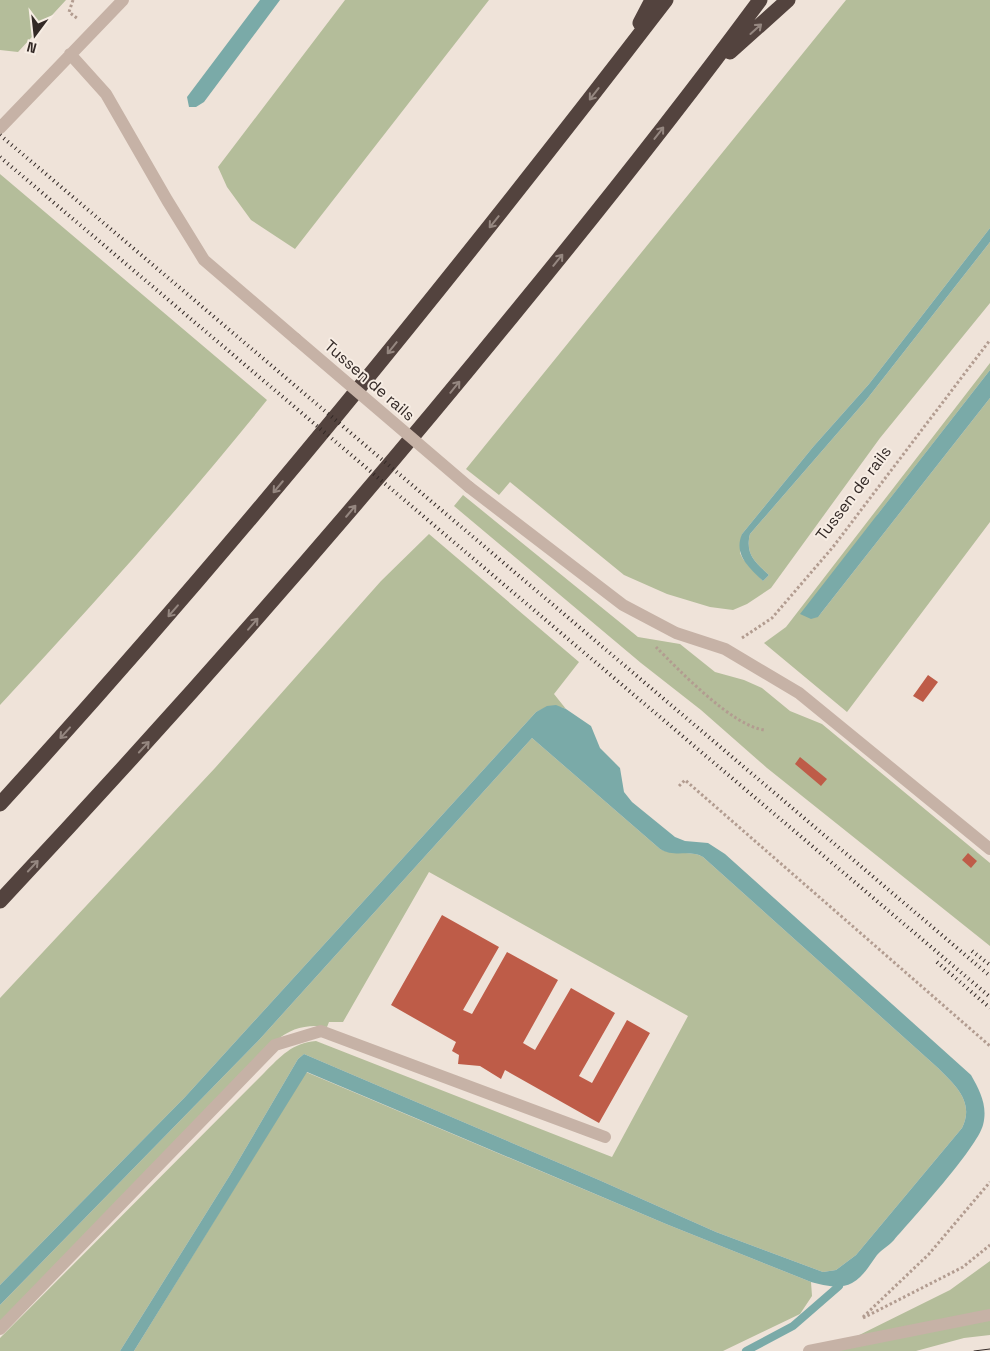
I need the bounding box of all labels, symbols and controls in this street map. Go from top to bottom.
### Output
north arrow [10,10,60,60]
one-way arrow [749,23,762,35]
text: N [25,38,39,57]
one-way arrow [589,87,599,101]
one-way arrow [653,127,664,140]
one-way arrow [488,215,499,228]
one-way arrow [552,254,563,267]
street label: Tussen de rails [320,335,419,425]
one-way arrow [386,341,397,354]
one-way arrow [450,380,461,393]
street label: Tussen de rails [811,442,896,545]
one-way arrow [272,480,283,493]
one-way arrow [345,505,357,518]
one-way arrow [167,604,179,617]
one-way arrow [248,617,259,630]
one-way arrow [59,726,71,739]
one-way arrow [138,741,150,753]
one-way arrow [27,860,39,872]

